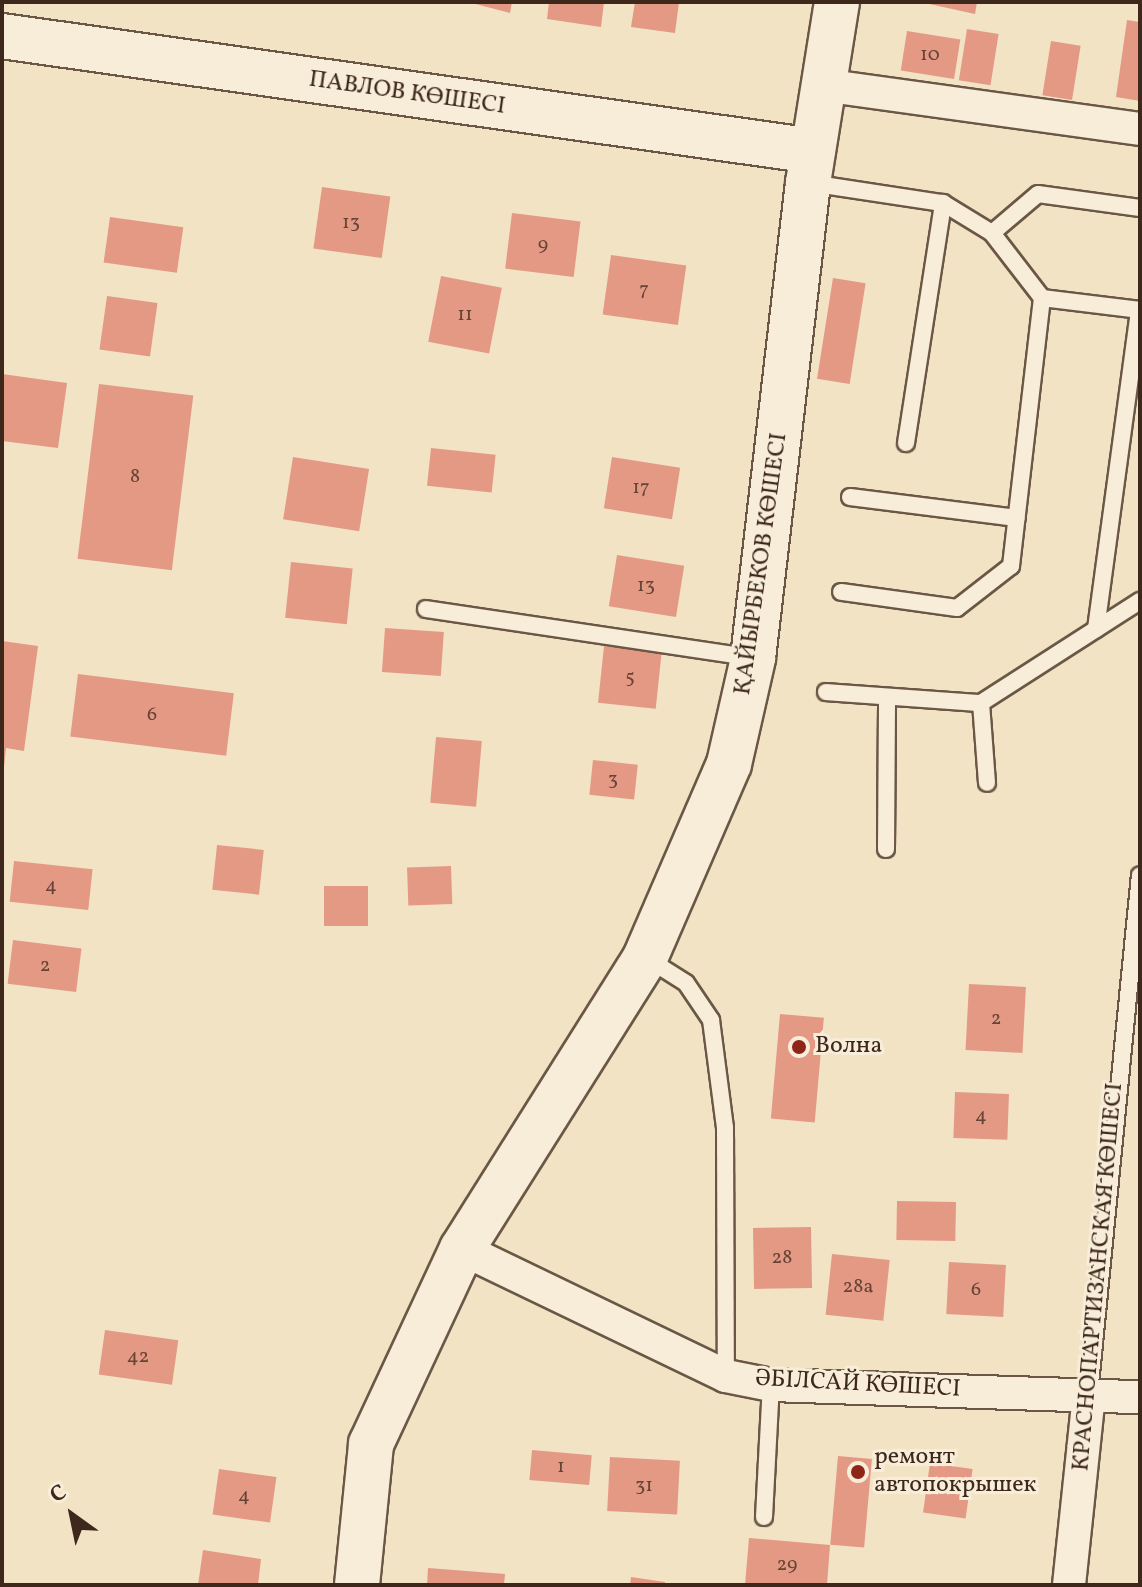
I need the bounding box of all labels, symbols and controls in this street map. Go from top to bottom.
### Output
house number: 10 [920,43,940,67]
street label: ПАВЛОВ КӨШЕСІ [307,66,507,122]
house number: 13 [342,211,360,235]
house number: 9 [538,233,548,257]
house number: 7 [639,278,649,302]
house number: 11 [457,303,473,327]
street label: ҚАЙЫРБЕКОВ КӨШЕСІ [729,431,795,697]
house number: 8 [130,465,140,489]
house number: 17 [632,476,650,500]
house number: 13 [637,574,655,598]
house number: 5 [625,666,635,690]
house number: 6 [147,703,157,727]
house number: 3 [608,768,618,792]
house number: 4 [45,874,57,898]
house number: 2 [40,954,50,978]
house number: 2 [991,1007,1001,1031]
place label: Волна [815,1033,882,1061]
marker: Волна [790,1038,808,1056]
street label: КРАСНОПАРТИЗАНСКАЯ КӨШЕСІ [1068,1082,1130,1472]
house number: 4 [975,1104,987,1128]
house number: 28 [772,1246,792,1270]
house number: 28а [843,1275,873,1299]
house number: 6 [971,1278,981,1302]
house number: 42 [127,1345,149,1369]
street label: ӘБІЛСАЙ КӨШЕСІ [755,1365,961,1405]
place label: ремонт автопокрышек [874,1444,1036,1500]
house number: 1 [557,1455,565,1479]
marker: ремонт автопокрышек [849,1463,867,1481]
house number: 31 [635,1474,653,1498]
north arrow [32,1475,112,1555]
text: С [44,1478,73,1511]
house number: 4 [238,1484,250,1508]
house number: 29 [777,1553,797,1577]

